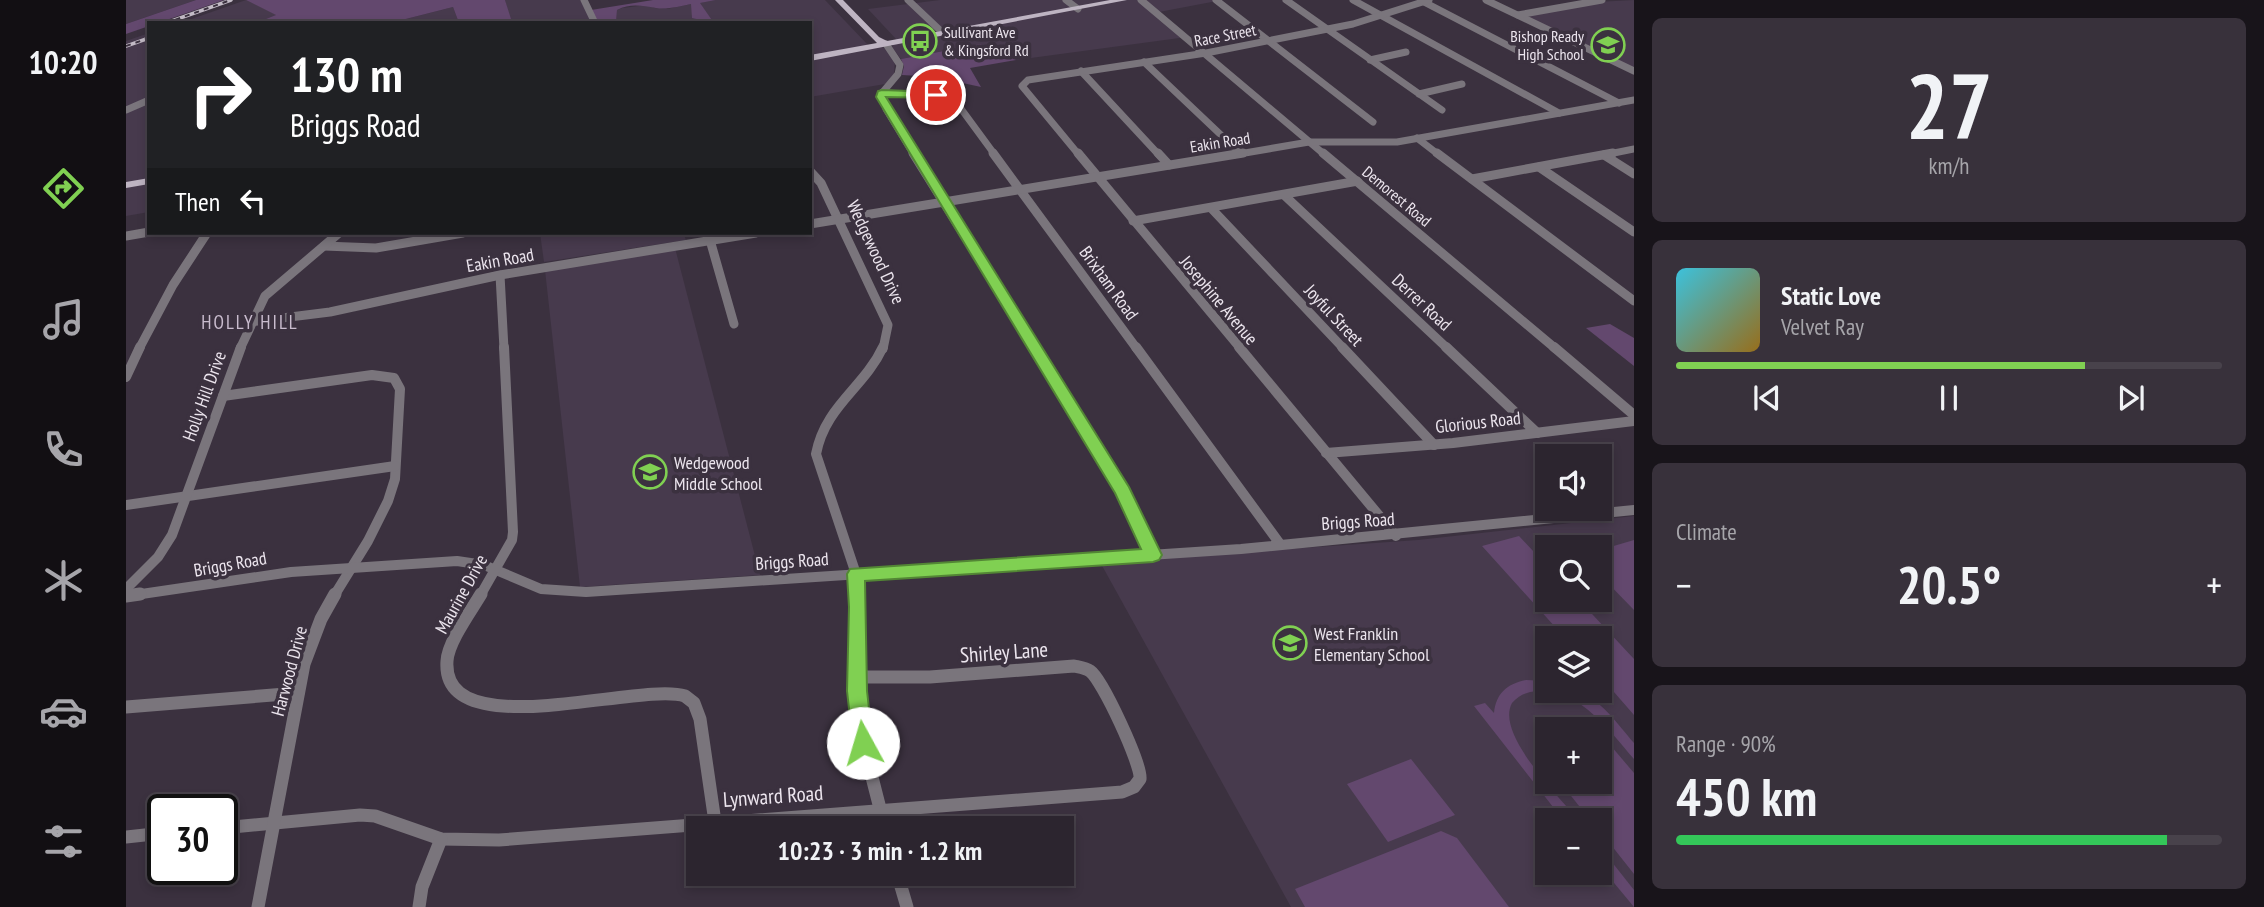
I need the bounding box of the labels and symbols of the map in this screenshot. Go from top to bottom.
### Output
street label: Race Street [1192,19,1258,51]
bus stop icon: Sullivant Ave & Kingsford Rd [901,22,939,60]
place label: Sullivant Ave & Kingsford Rd [944,22,1029,60]
place label: Bishop Ready High School [1510,26,1584,64]
school or university icon: Bishop Ready High School [1589,26,1627,64]
pin [906,65,966,125]
street label: Eakin Road [1188,127,1252,157]
street label: Demorest Road [1358,161,1436,231]
street label: Wedgewood Drive [842,196,910,308]
street label: Brixham Road [1074,241,1144,325]
street label: Eakin Road [464,243,536,277]
street label: Josephine Avenue [1174,250,1263,349]
street label: Derrer Road [1387,268,1457,336]
street label: Joyful Street [1299,278,1368,351]
district label: HOLLY HILL [201,310,299,334]
street label: Holly Hill Drive [177,348,231,444]
street label: Glorious Road [1434,406,1522,438]
place label: Wedgewood Middle School [674,451,763,495]
school or university icon: Wedgewood Middle School [631,453,669,491]
street label: Briggs Road [1321,507,1395,535]
street label: Briggs Road [192,546,268,582]
street label: Briggs Road [755,547,829,575]
street label: Maurine Drive [430,550,492,638]
place label: West Franklin Elementary School [1314,622,1430,666]
street label: Harwood Drive [266,624,312,718]
school or university icon: West Franklin Elementary School [1271,624,1309,662]
street label: Shirley Lane [959,635,1049,669]
position arrow [826,706,900,780]
street label: Lynward Road [722,779,824,813]
speed limit sign: 30 [147,794,238,885]

